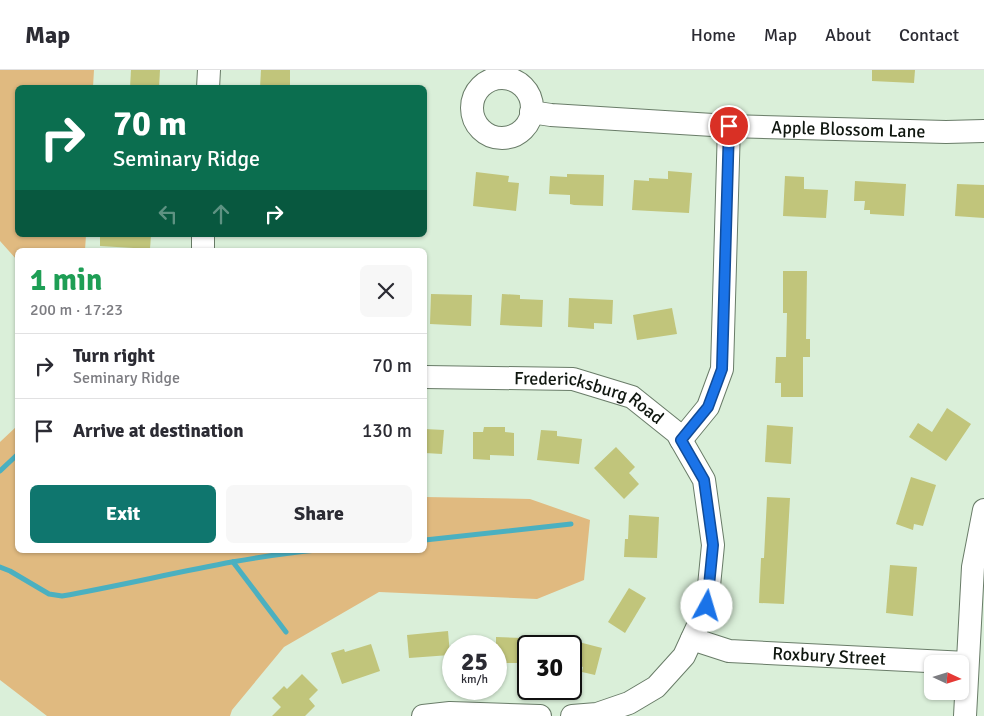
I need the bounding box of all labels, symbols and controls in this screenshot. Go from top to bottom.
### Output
text: Map [25,20,70,50]
text: Home [691,24,736,46]
text: Map [764,24,797,46]
text: About [825,24,871,46]
text: Contact [899,24,959,46]
text: 70 m [113,102,187,145]
icon: right [30,105,95,170]
pin [708,105,750,147]
icon: arrive [715,112,743,140]
street label: Apple Blossom Lane [771,116,926,142]
text: Seminary Ridge [113,145,260,172]
icon: left [154,200,182,228]
icon: ahead [207,200,235,228]
icon: right [260,200,288,228]
text: 1 min [30,262,102,299]
button: close [360,265,412,317]
text: 200 m · 17:23 [30,300,123,320]
text: Turn right [73,344,155,368]
icon: right [30,352,58,380]
text: 70 m [372,354,412,378]
street label: Fredericksburg Road [514,367,668,429]
text: Seminary Ridge [73,368,180,388]
icon: arrive [30,417,58,445]
text: Arrive at destination [73,419,244,443]
text: 130 m [362,419,412,443]
button: Exit [30,485,216,543]
button: Share [226,485,412,543]
position arrow [680,579,732,631]
speed limit sign: 30 [517,635,582,700]
street label: Roxbury Street [772,642,886,670]
text: 25 [461,646,488,677]
north arrow [924,655,969,700]
map controls [924,655,969,700]
text: km/h [461,672,488,687]

